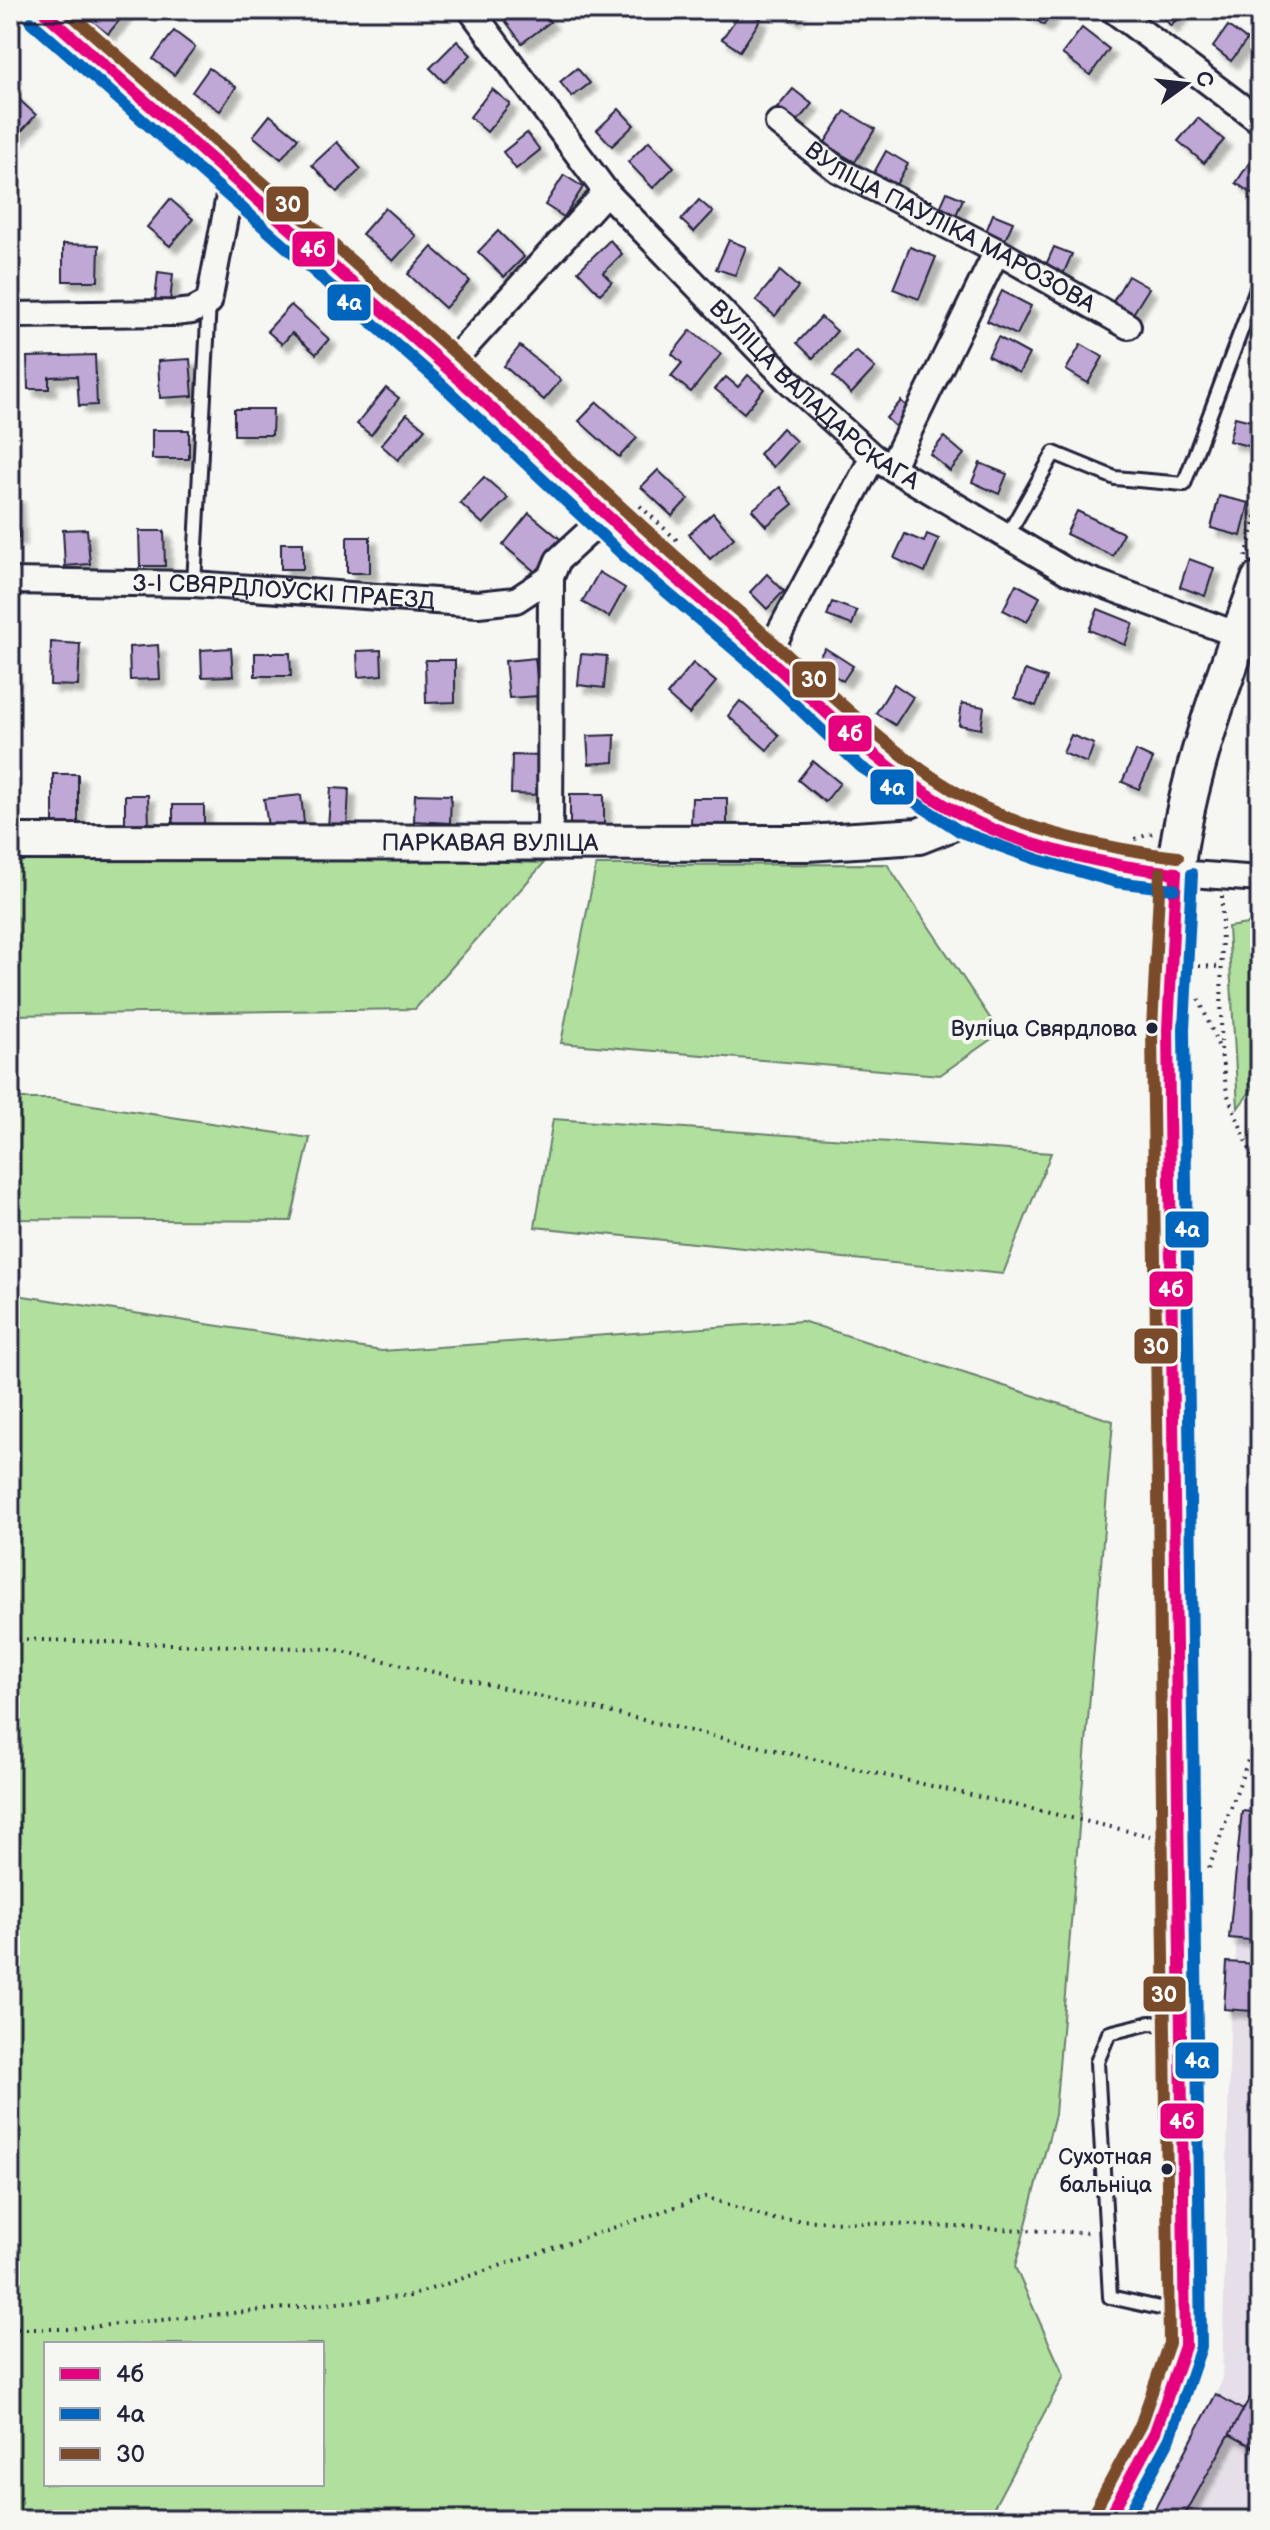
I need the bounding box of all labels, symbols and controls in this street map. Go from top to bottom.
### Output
north arrow [1146,44,1226,124]
text: С [1189,68,1219,90]
street label: ВУЛІЦА ПАЎЛІКА МАРОЗОВА [799,136,1101,319]
line badge: 30 [265,185,310,223]
text: 30 [275,192,301,219]
line badge: 4б [291,230,336,268]
text: 4б [300,237,326,264]
line badge: 4а [326,283,372,322]
text: 4а [336,290,362,317]
street label: ВУЛІЦА ВАЛАДАРСКАГА [703,294,925,496]
street label: 3-І СВЯРДЛОЎСКІ ПРАЕЗД [132,569,436,616]
line badge: 30 [791,660,837,699]
text: 30 [801,667,827,694]
line badge: 4б [827,714,873,753]
text: 4б [837,721,863,748]
line badge: 4а [869,768,915,806]
text: 4а [879,775,905,802]
street label: ПАРКАВАЯ ВУЛІЦА [382,828,599,858]
place label: Вуліца Свярдлова [951,1016,1137,1043]
marker: Вуліца Свярдлова [1144,1020,1160,1036]
line badge: 4а [1164,1210,1210,1249]
text: 4а [1174,1217,1200,1244]
line badge: 4б [1148,1270,1194,1308]
text: 4б [1158,1277,1184,1304]
line badge: 30 [1133,1327,1179,1365]
text: 30 [1143,1334,1169,1361]
line badge: 30 [1142,1975,1187,2013]
text: 30 [1151,1982,1177,2009]
line badge: 4а [1174,2041,1220,2080]
text: 4а [1184,2048,1210,2075]
line badge: 4б [1159,2102,1205,2140]
text: 4б [1169,2109,1195,2136]
place label: Сухотная бальніца [1058,2144,1152,2199]
marker: Сухотная бальніца [1159,2161,1175,2177]
legend [44,2342,324,2486]
text: 4б [116,2360,144,2389]
text: 4а [116,2400,145,2429]
text: 30 [116,2440,145,2469]

